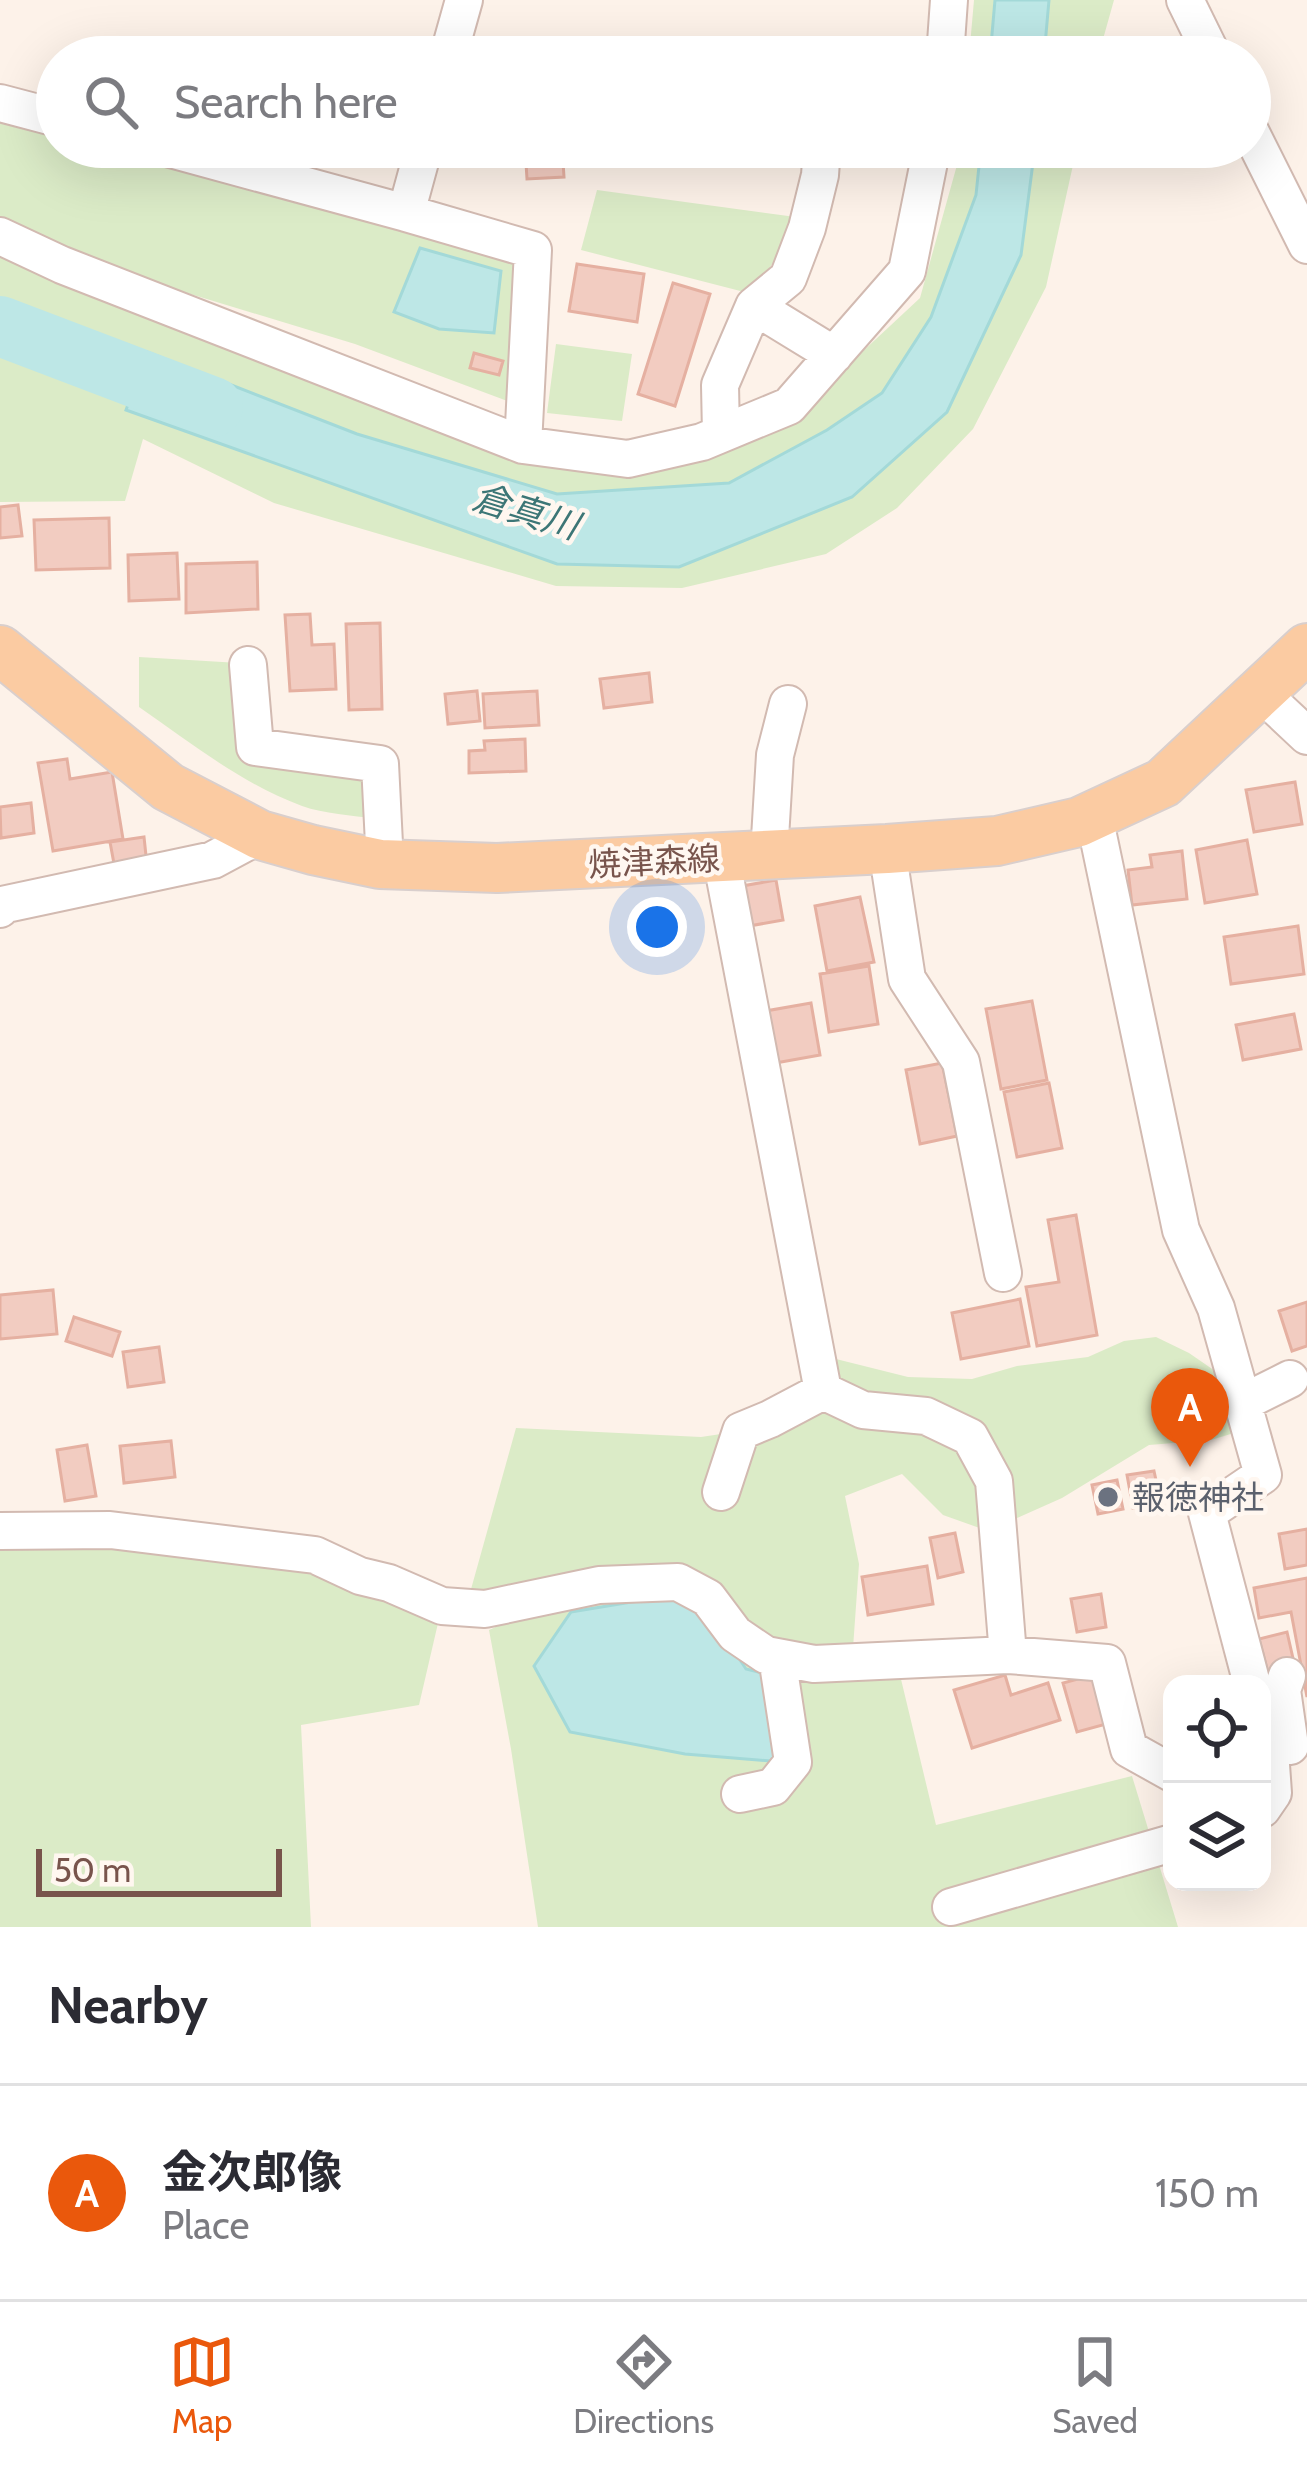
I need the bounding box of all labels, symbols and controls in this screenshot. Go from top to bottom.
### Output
search box [36,36,1271,168]
icon: search [78,69,144,135]
text: Search here [174,75,398,129]
water label: 倉真川 [468,474,588,549]
street label: 焼津森線 [587,838,721,884]
your location [627,897,687,957]
pin: A [1151,1368,1229,1467]
place label: 報徳神社 [1132,1477,1264,1517]
marker: 報徳神社 [1095,1484,1121,1510]
map controls [1163,1675,1271,1891]
button: locate [1163,1675,1271,1783]
button: layers [1163,1783,1271,1891]
scale bar [36,1843,282,1896]
text: 50 m [54,1850,131,1890]
text: Nearby [48,1974,208,2036]
text: 金次郎像 [162,2145,342,2199]
text: A [75,2169,99,2217]
text: 150 m [1155,2169,1259,2217]
text: Place [162,2201,249,2249]
tab: Map [169,2329,235,2441]
tab: Directions [573,2329,714,2441]
tab: Saved [1052,2329,1138,2441]

